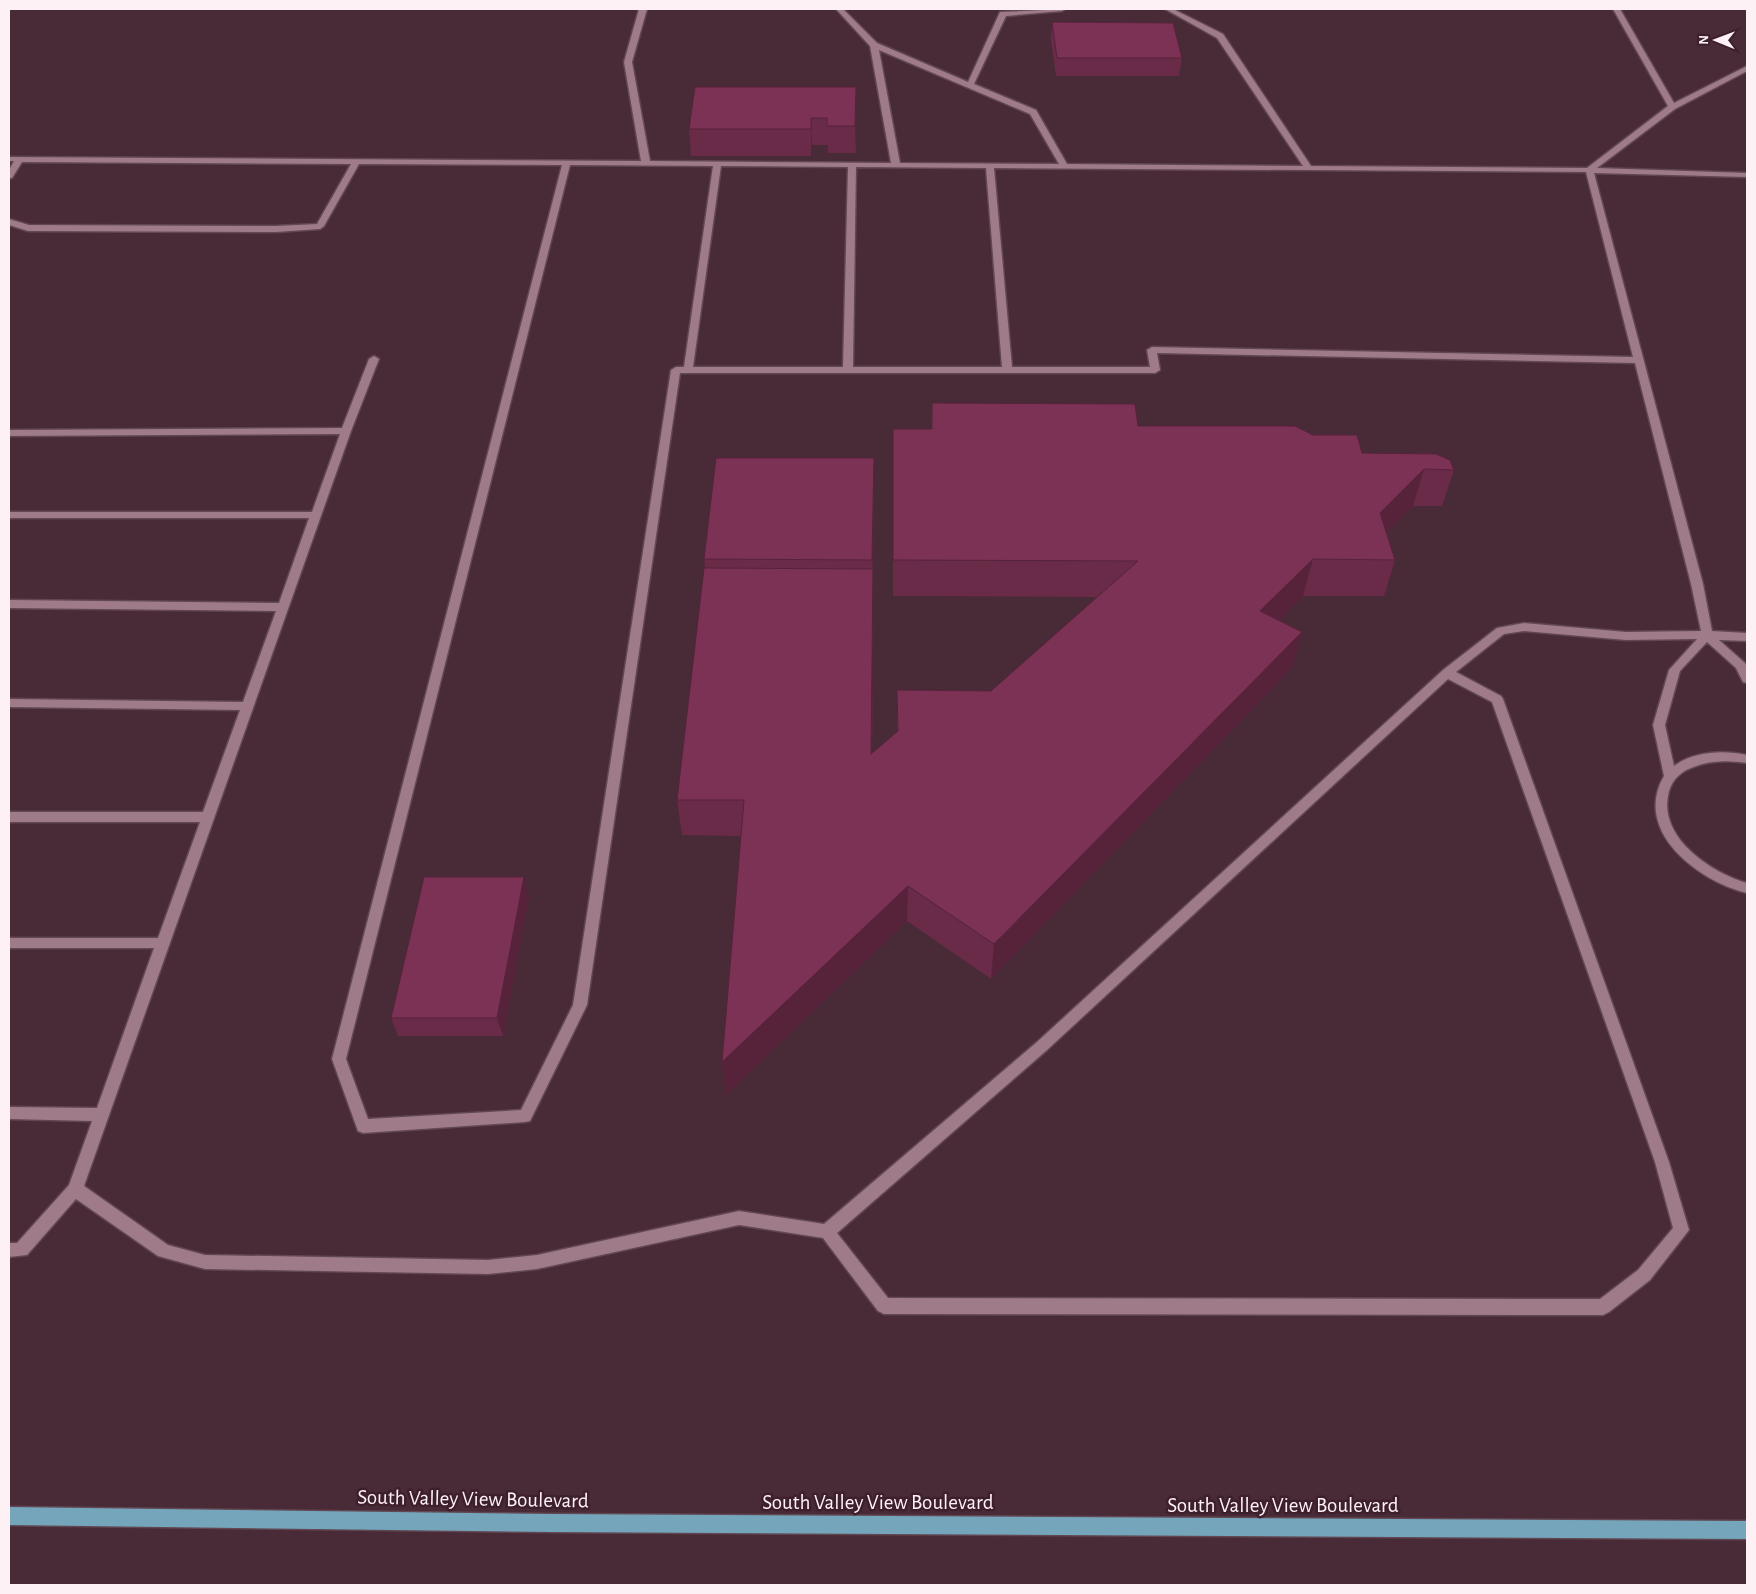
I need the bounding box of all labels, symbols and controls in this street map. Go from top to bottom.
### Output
north arrow [1691,15,1741,65]
text: N [1697,35,1711,45]
street label: South Valley View Boulevard [357,1486,589,1512]
street label: South Valley View Boulevard [762,1492,994,1513]
street label: South Valley View Boulevard [1167,1495,1399,1516]

